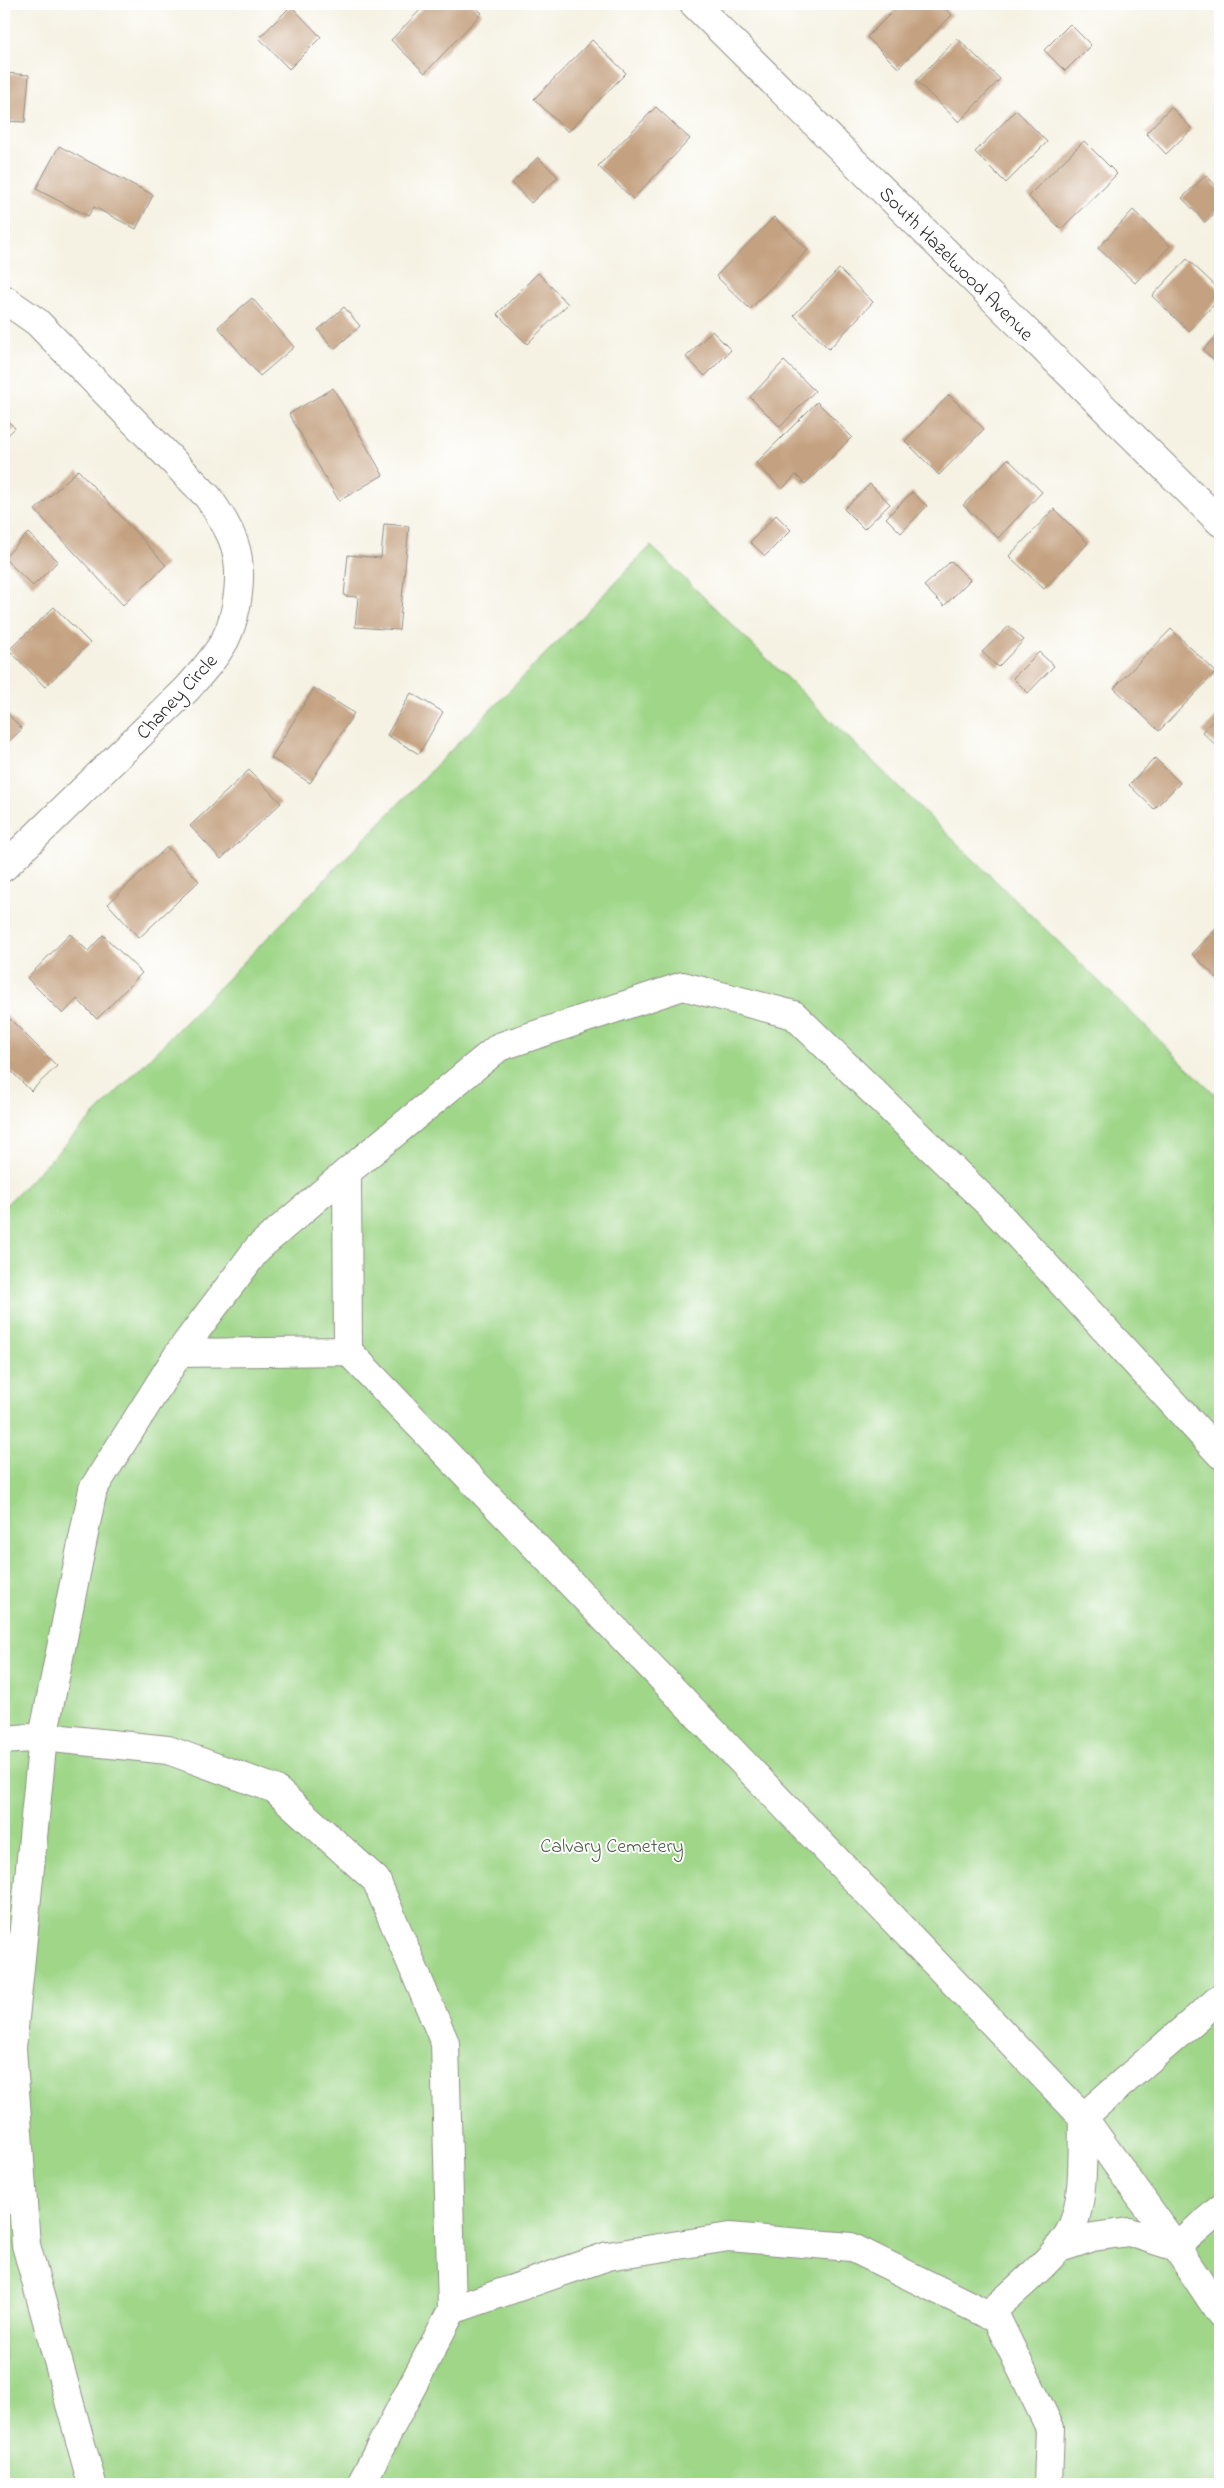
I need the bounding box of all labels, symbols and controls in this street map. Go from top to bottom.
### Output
street label: South Hazelwood Avenue [871,181,1039,349]
street label: Chaney Circle [130,648,225,747]
park label: Calvary Cemetery [540,1833,684,1862]

